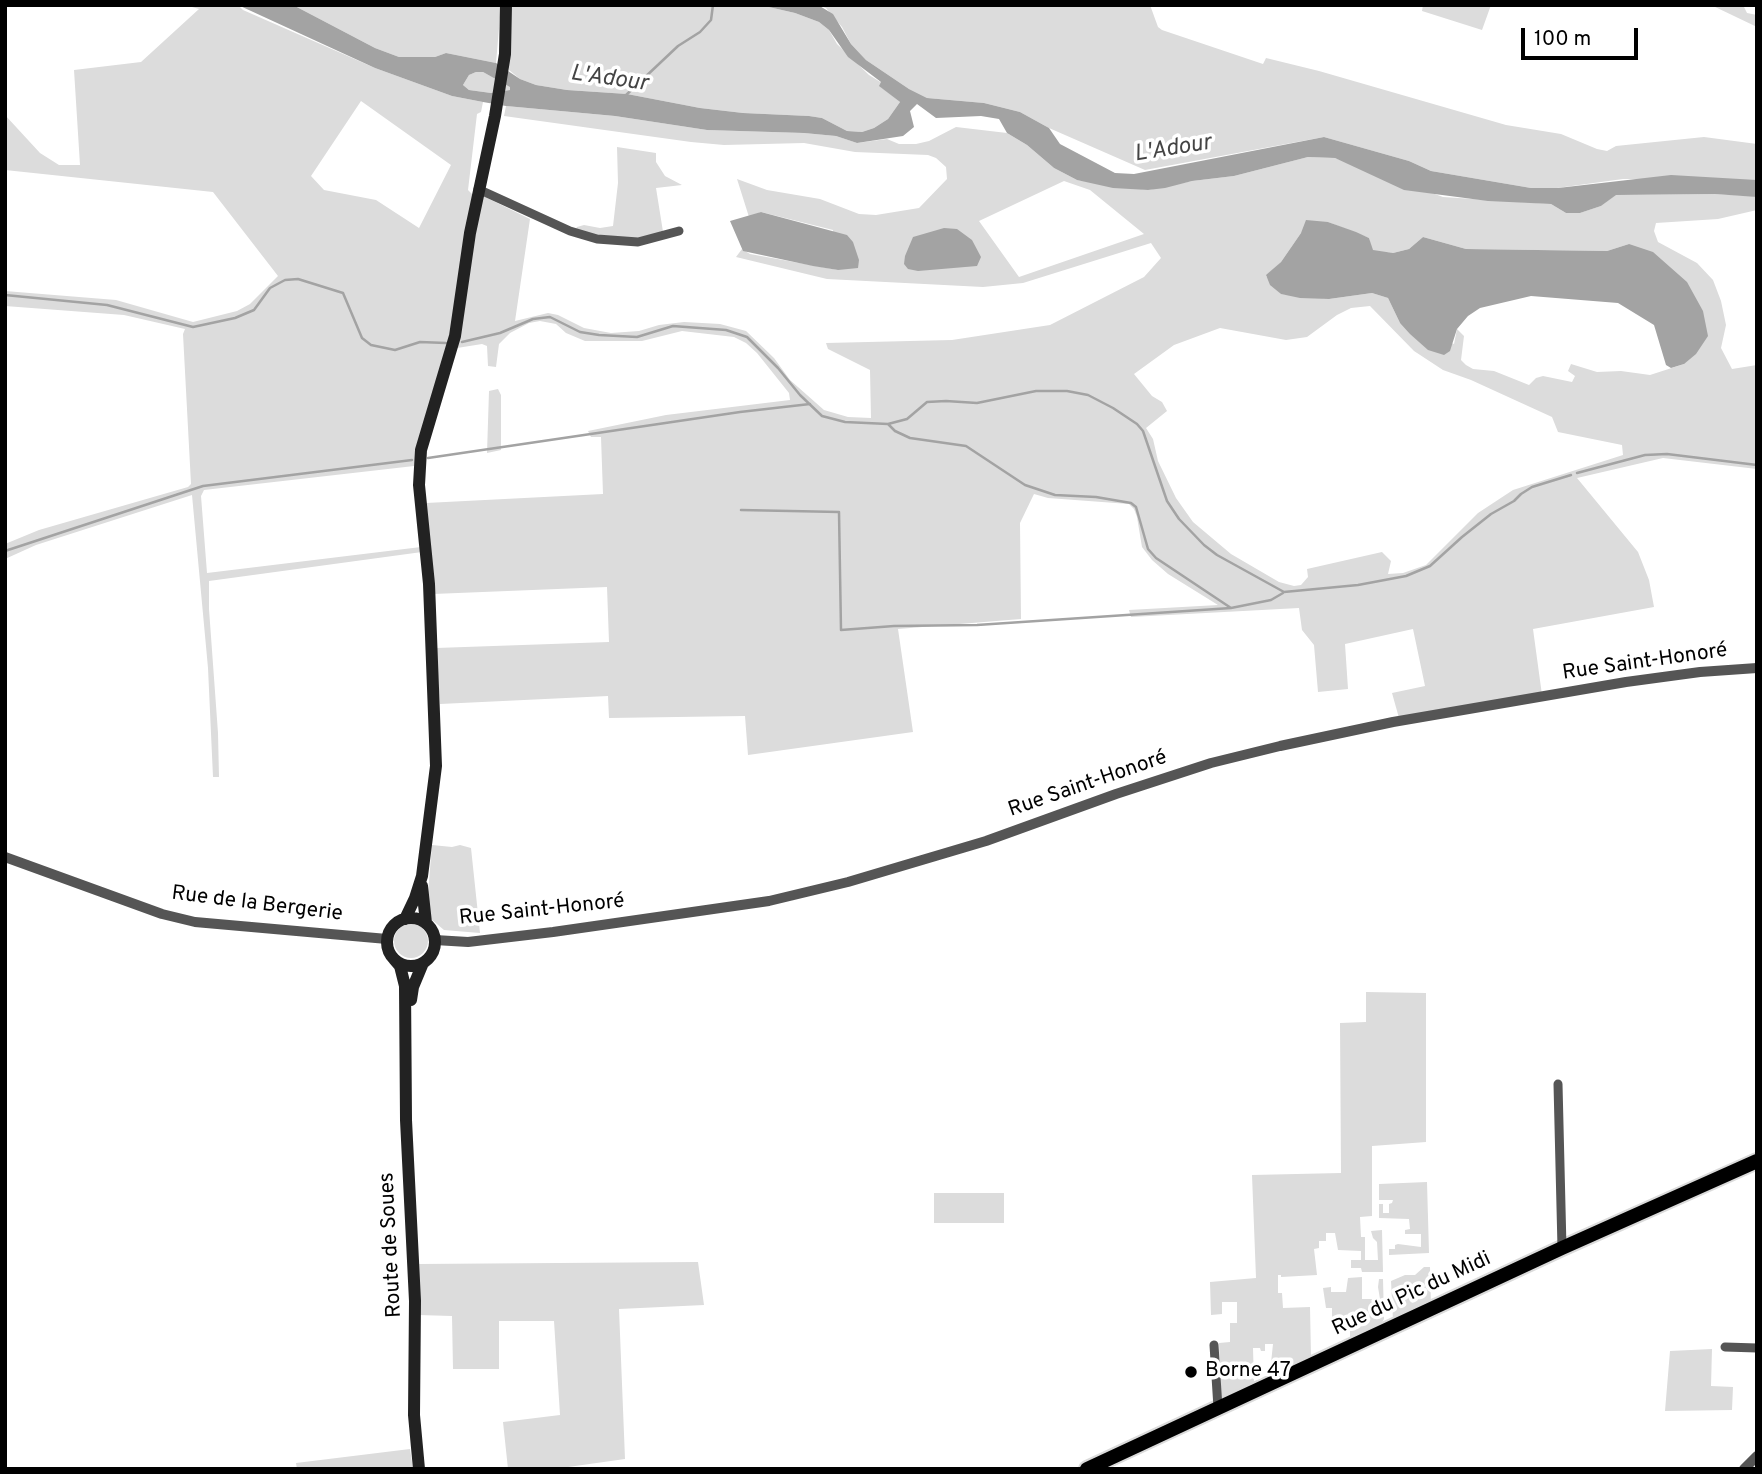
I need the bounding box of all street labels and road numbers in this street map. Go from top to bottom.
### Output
street label: Rue Saint-Honoré [1561,639,1729,687]
street label: Rue Saint-Honoré [1005,746,1171,824]
street label: Rue de la Bergerie [170,882,344,928]
street label: Rue Saint-Honoré [458,890,626,932]
street label: Route de Soues [376,1172,408,1318]
street label: Rue du Pic du Midi [1329,1247,1495,1343]

